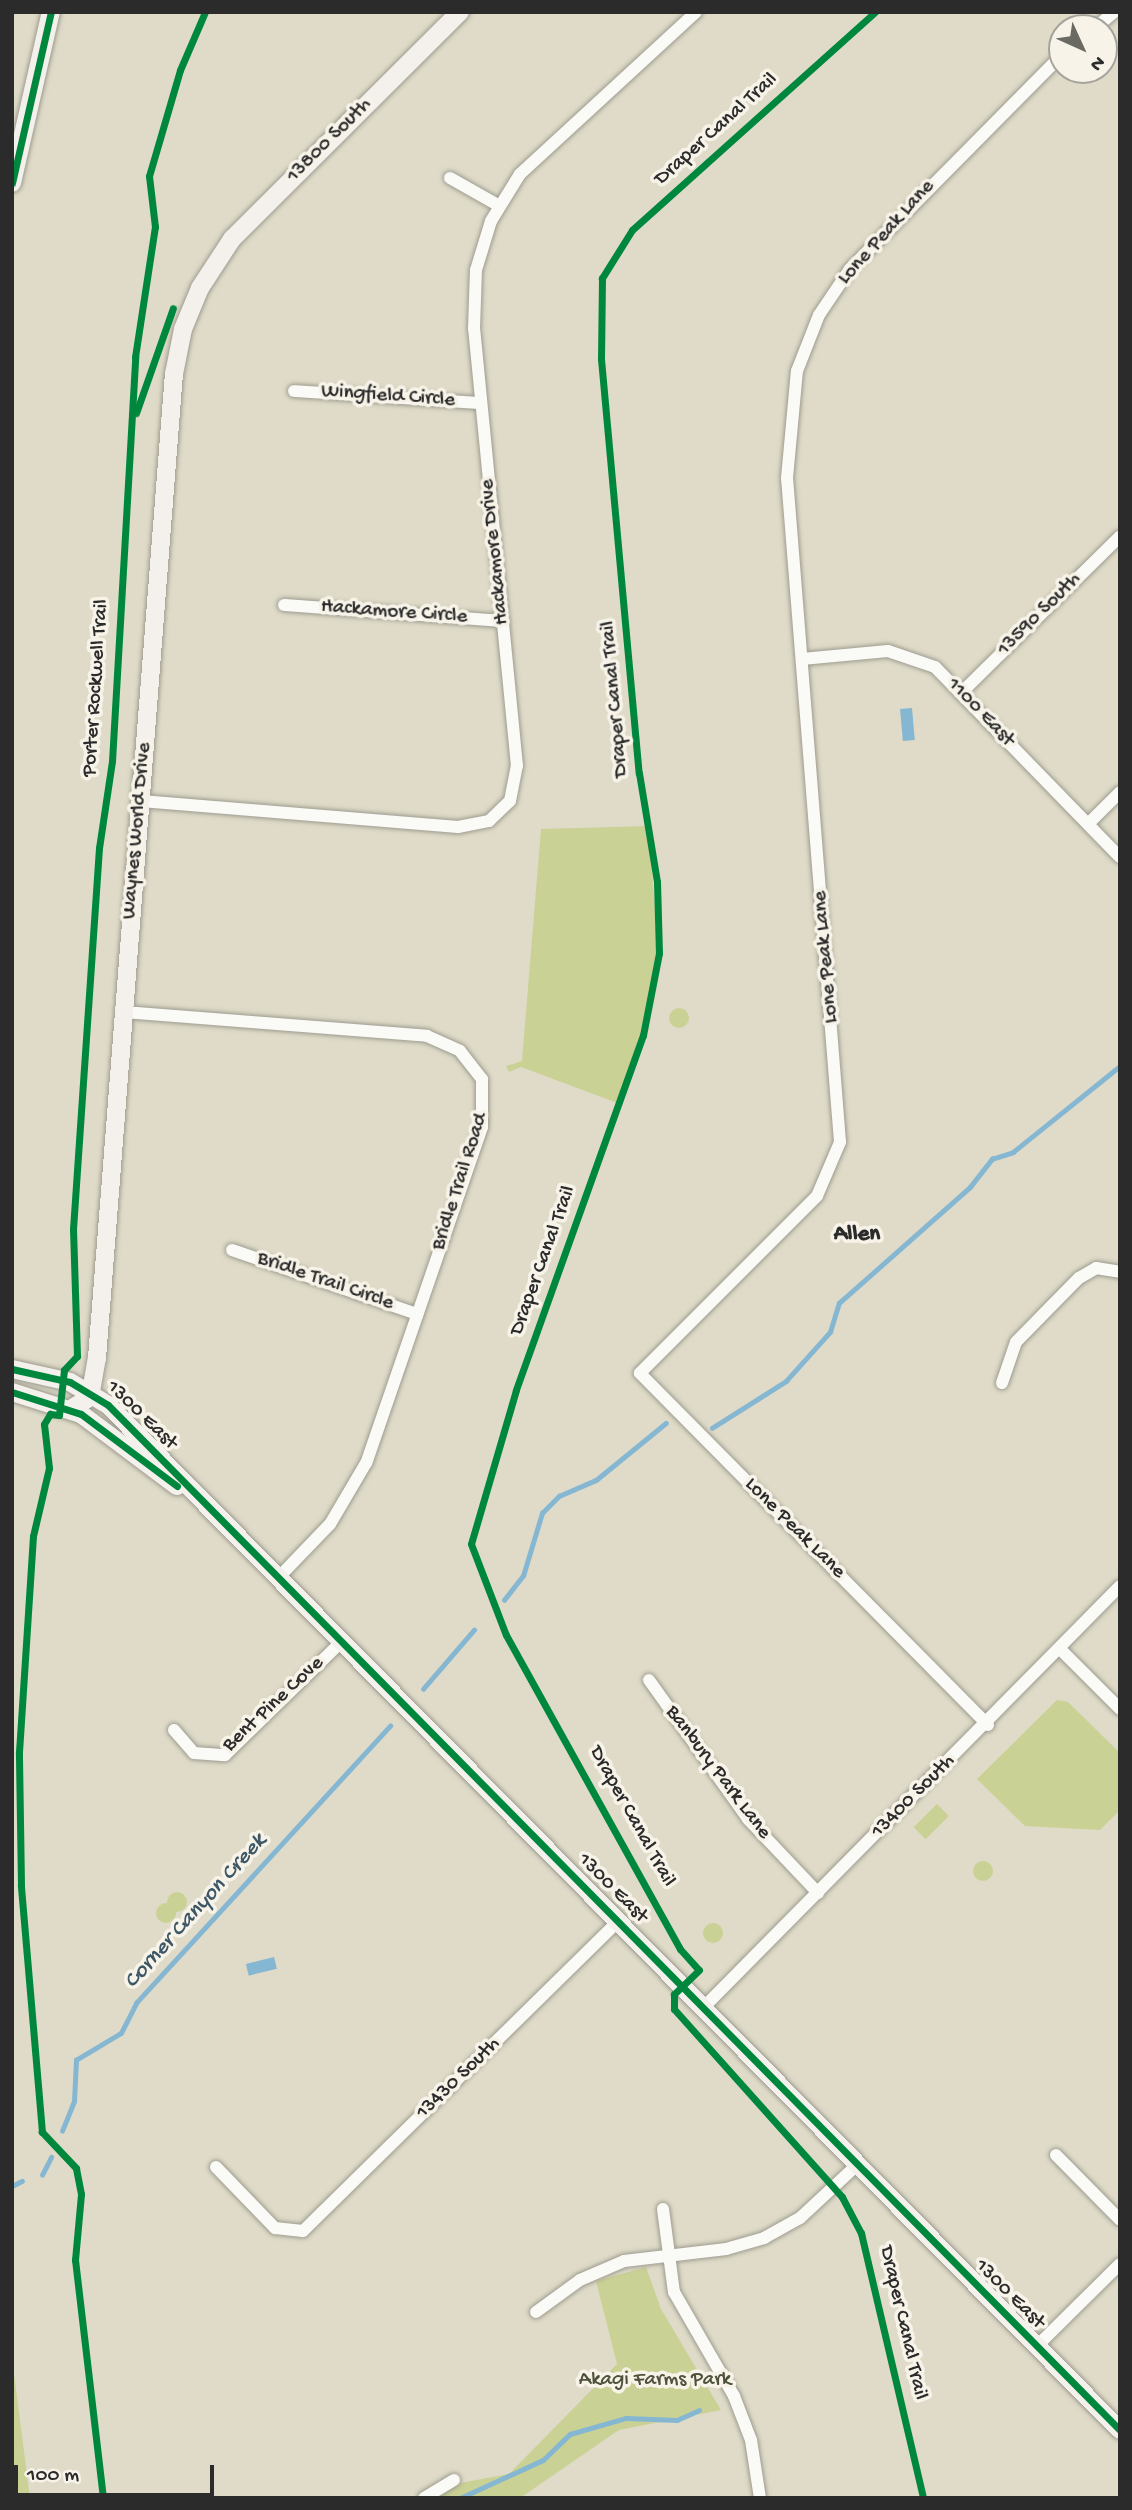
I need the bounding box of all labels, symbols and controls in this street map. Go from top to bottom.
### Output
north arrow [1048,14,1118,84]
text: N [1084,50,1109,75]
street label: Draper Canal Trail [650,68,784,192]
street label: 13800 South [282,93,378,189]
street label: Lone Peak Lane [833,175,941,291]
street label: Wingfield Circle [320,380,456,414]
street label: Hackamore Drive [476,478,516,626]
street label: 13590 South [993,568,1087,662]
street label: Hackamore Circle [320,595,468,631]
street label: Porter Rockwell Trail [78,598,116,778]
street label: Draper Canal Trail [597,620,635,778]
street label: 1100 East [941,673,1019,753]
street label: Waynes World Drive [118,742,158,920]
street label: Lone Peak Lane [809,890,845,1024]
street label: Bridle Trail Road [427,1110,495,1254]
street label: Draper Canal Trail [505,1183,583,1339]
district label: Allen [834,1221,880,1249]
street label: Bridle Trail Circle [253,1247,397,1317]
street label: 1300 East [100,1376,182,1456]
street label: Lone Peak Lane [738,1473,850,1585]
street label: Bent Pine Cove [218,1652,330,1758]
street label: Banbury Park Lane [658,1701,776,1845]
street label: Draper Canal Trail [582,1742,680,1892]
street label: 13400 South [867,1750,961,1844]
water label: Corner Canyon Creek [119,1829,273,1995]
street label: 1300 East [572,1849,652,1929]
street label: 13430 South [412,2033,506,2125]
street label: Draper Canal Trail [872,2244,932,2402]
street label: 1300 East [969,2255,1049,2335]
park label: Akagi Farms Park [579,2368,731,2394]
scale bar [18,2450,217,2494]
text: 100 m [27,2464,79,2489]

